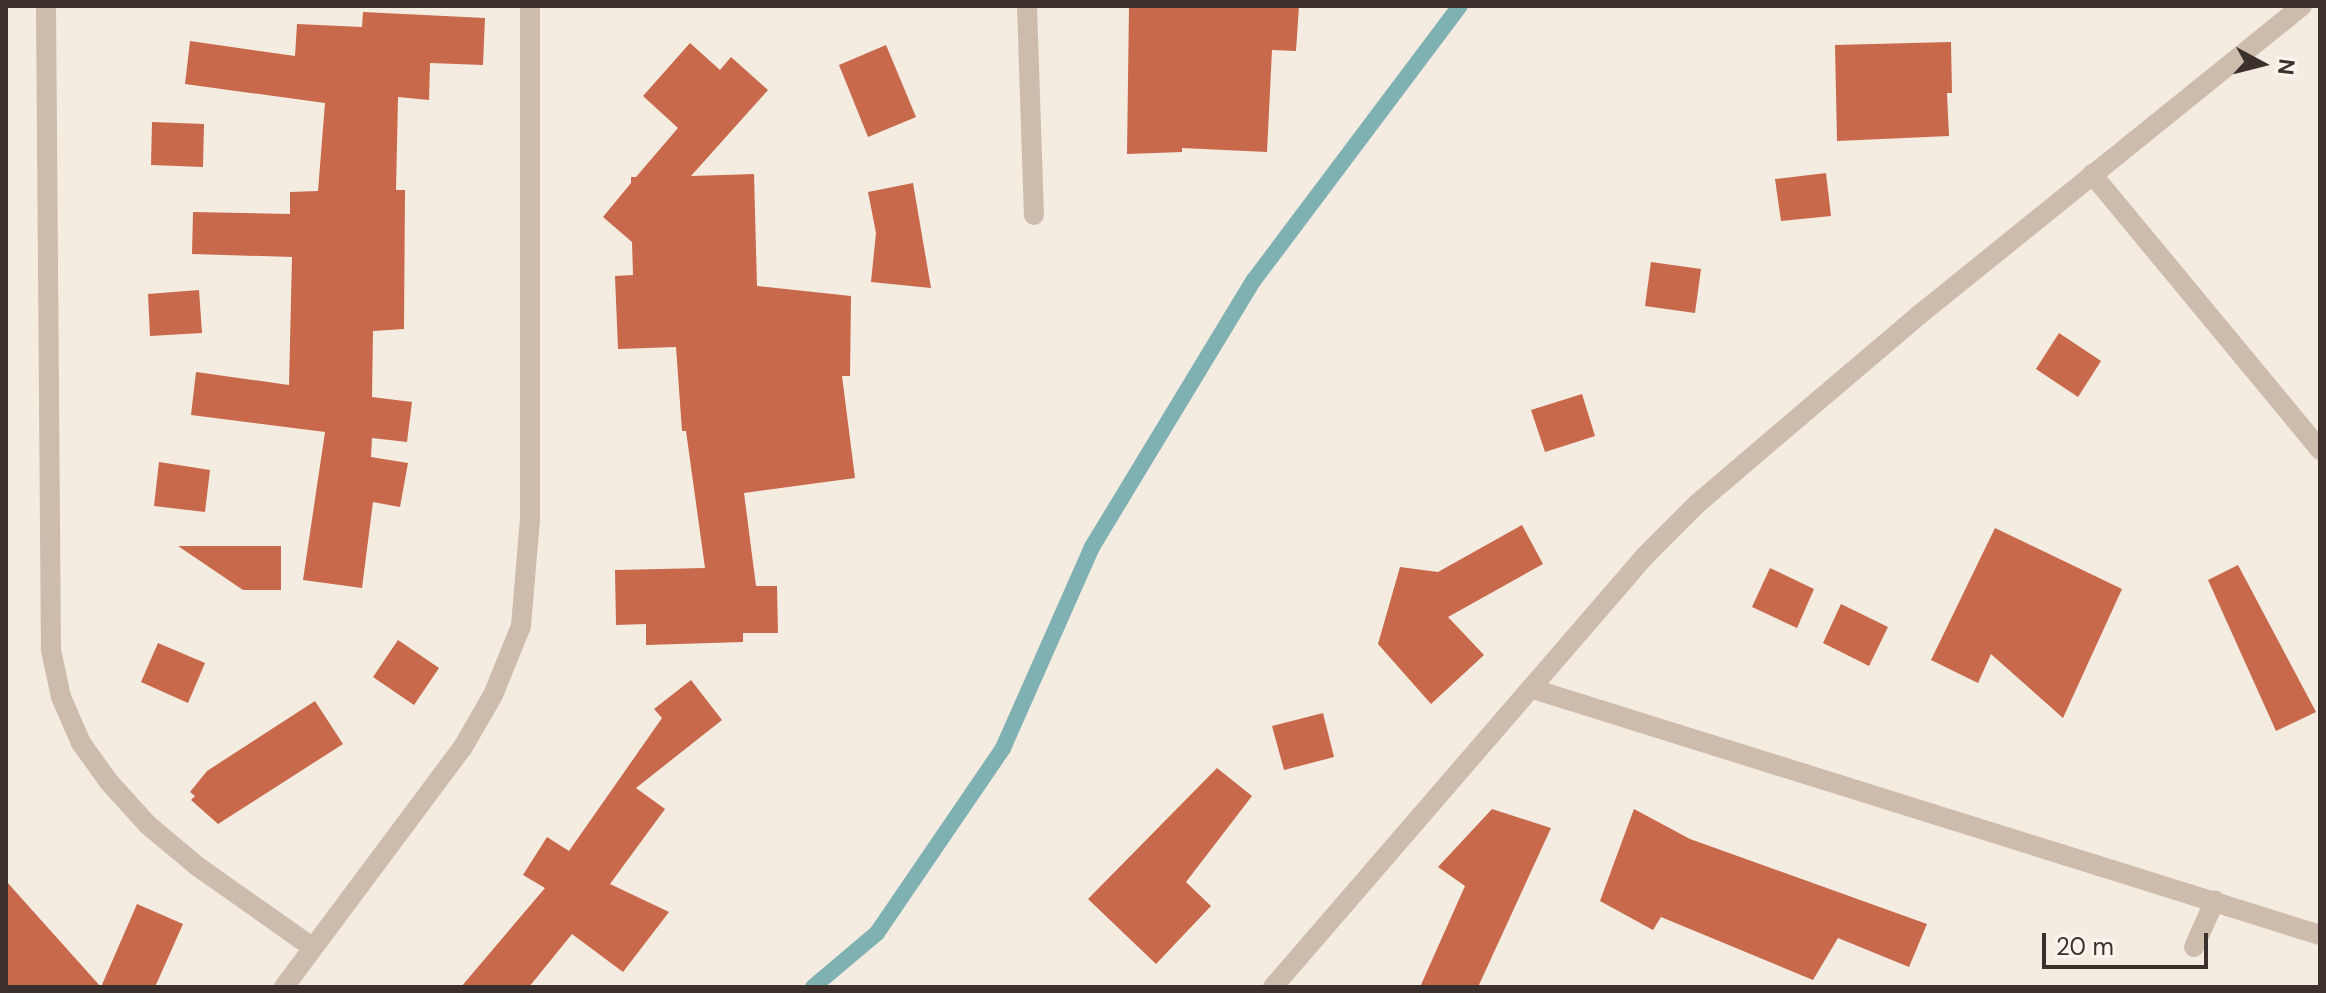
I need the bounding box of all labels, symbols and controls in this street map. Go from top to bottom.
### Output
north arrow [2222,24,2302,104]
text: N [2271,57,2302,77]
scale bar [2046,917,2212,967]
text: 20 m [2056,931,2114,962]

